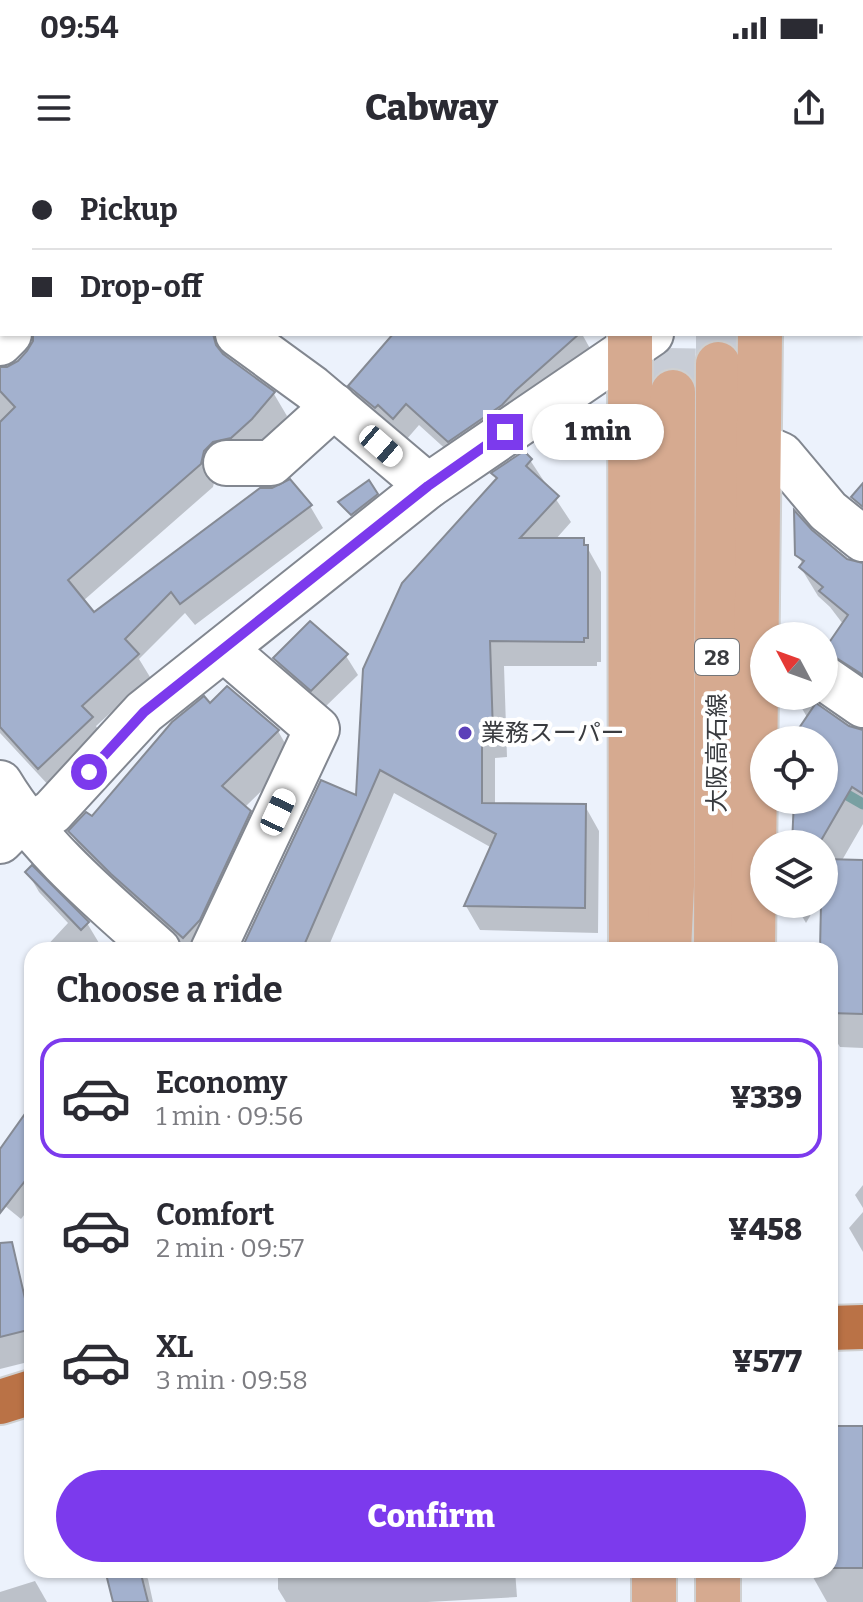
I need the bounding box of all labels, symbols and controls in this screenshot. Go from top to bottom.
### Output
text: 09:54 [40,10,118,46]
icon: menu [32,86,76,130]
text: Cabway [365,86,498,130]
icon: share [787,86,831,130]
text: Pickup [80,192,178,228]
text: Drop-off [80,269,202,305]
callout: 1 min [533,404,665,460]
route end [487,414,523,450]
text: 1 min [565,416,631,447]
car [355,421,407,471]
north arrow [750,622,838,710]
map controls [750,622,838,918]
road number: 28 [695,639,739,675]
street label: 大阪高石線 [703,693,731,813]
place label: 業務スーパー [481,719,625,747]
marker: 業務スーパー [456,724,474,742]
button: locate [750,726,838,814]
route start [71,754,107,790]
car [257,785,299,839]
button: layers [750,830,838,918]
text: Choose a ride [56,968,283,1012]
icon: car [60,1062,132,1134]
text: Economy [156,1065,287,1101]
text: ¥339 [730,1080,802,1116]
text: 1 min · 09:56 [156,1101,303,1132]
icon: car [60,1194,132,1266]
text: Comfort [156,1197,274,1233]
text: ¥458 [728,1212,802,1248]
text: 2 min · 09:57 [156,1233,304,1264]
icon: car [60,1326,132,1398]
text: XL [156,1329,193,1365]
text: ¥577 [732,1344,802,1380]
text: 3 min · 09:58 [156,1365,308,1396]
button: Confirm [56,1470,806,1562]

